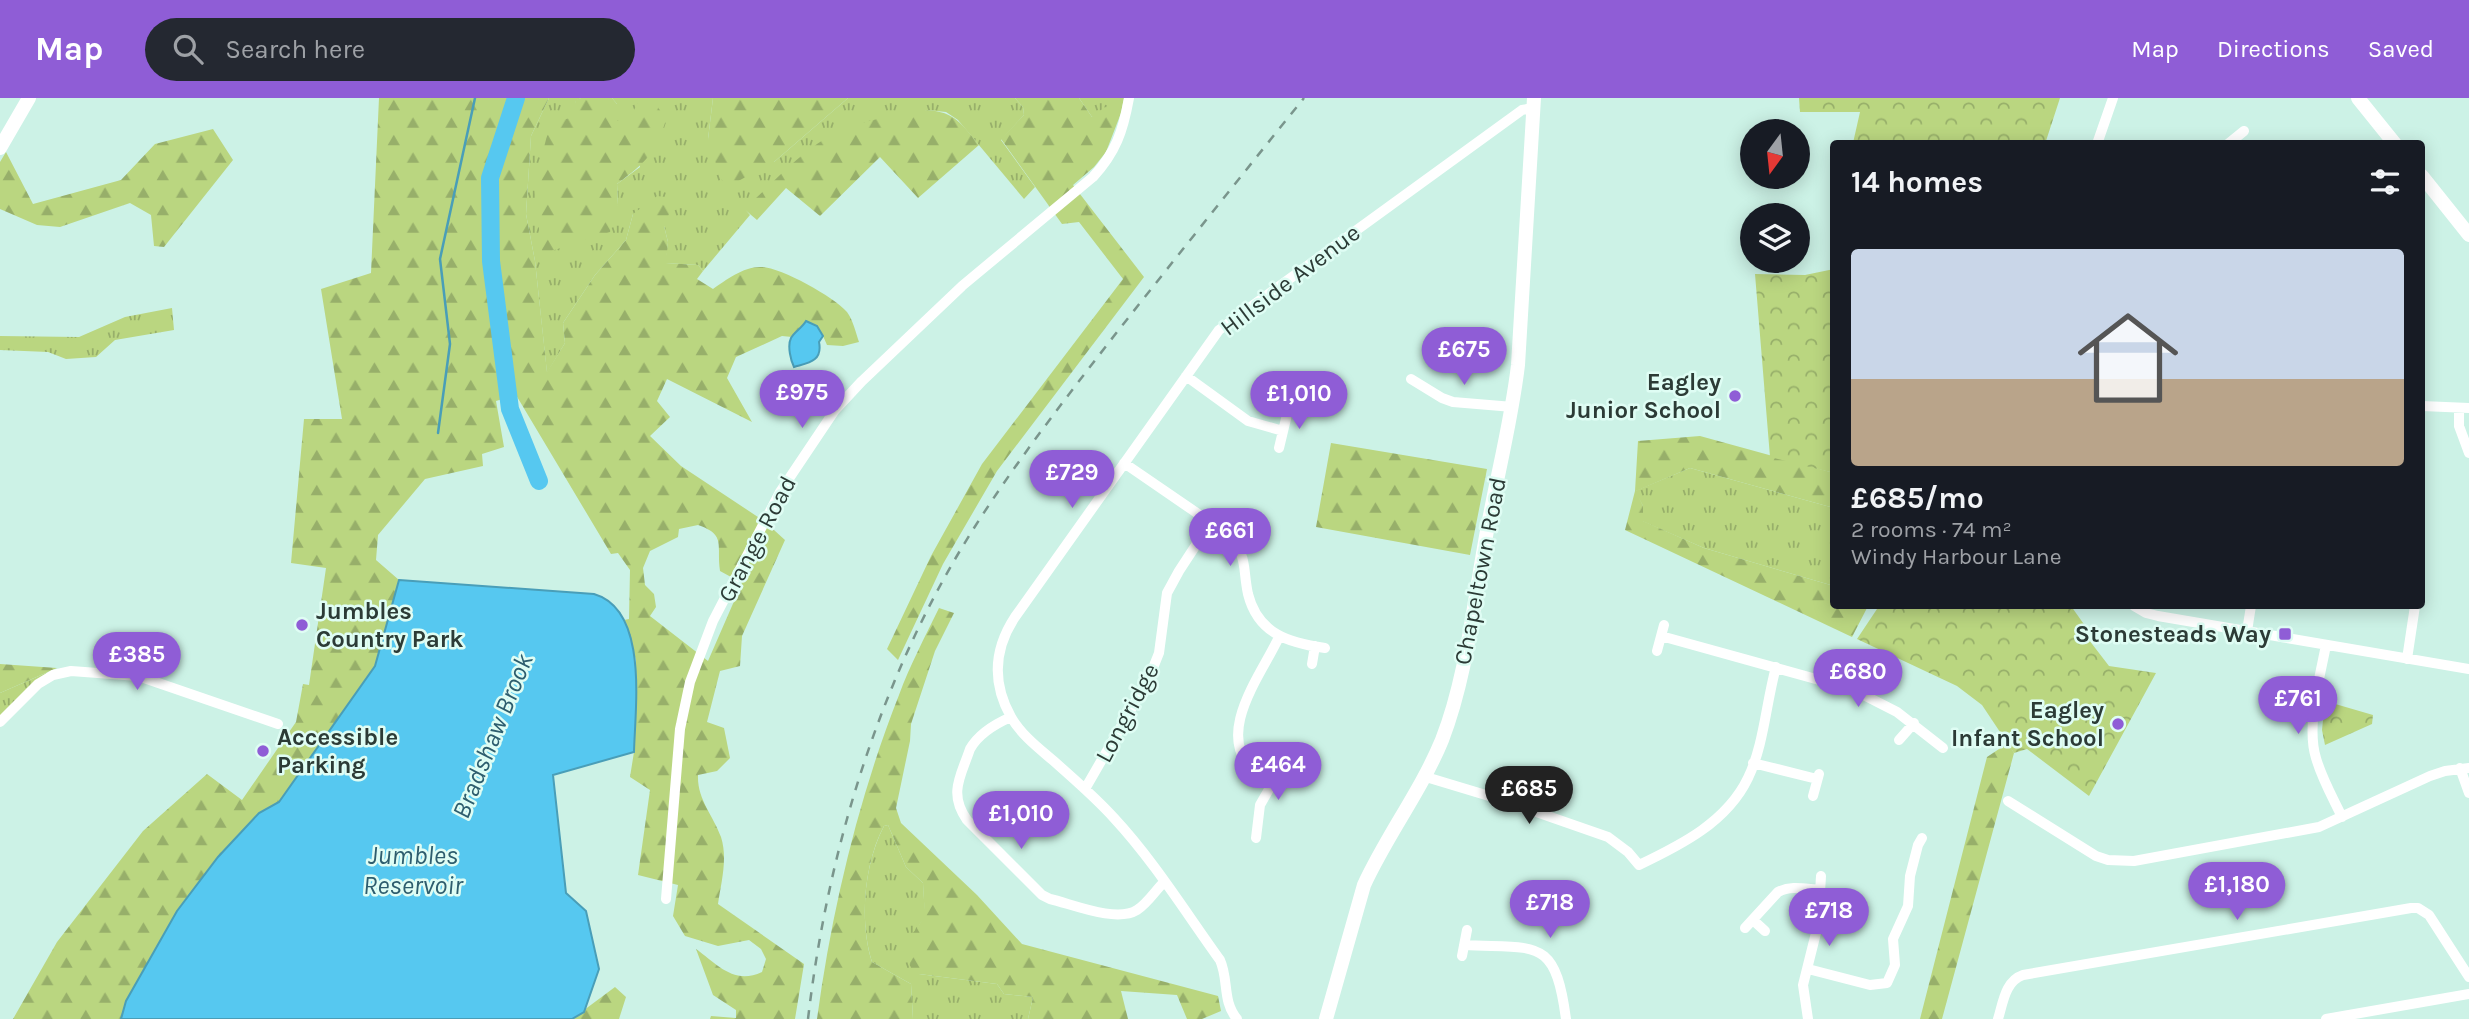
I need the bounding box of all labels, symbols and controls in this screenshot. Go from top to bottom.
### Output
search box [145,18,635,81]
text: Map [35,30,103,68]
icon: search [169,30,207,68]
text: Search here [225,34,365,65]
text: Map [2131,35,2179,63]
text: Directions [2217,35,2330,63]
text: Saved [2368,35,2434,63]
north arrow [1740,119,1810,189]
map controls [1740,119,1810,273]
icon: filters [2366,163,2404,201]
text: 14 homes [1851,164,1983,200]
button: layers [1740,203,1810,273]
street label: Hillside Avenue [1215,218,1365,342]
icon: home [2065,295,2191,421]
pin: £675 [1423,328,1505,387]
text: £675 [1438,336,1490,363]
place label: Eagley Junior School [1566,368,1721,424]
pin: £975 [761,370,843,430]
pin: £1,010 [1242,372,1356,431]
text: £975 [776,379,828,406]
text: £1,010 [1266,380,1332,407]
marker: Eagley Junior School [1727,388,1743,404]
pin: £729 [1031,450,1113,510]
text: £729 [1045,459,1099,486]
street label: Grange Road [712,471,802,607]
street label: Chapeltown Road [1448,475,1512,667]
text: £685/mo [1851,480,1984,516]
pin: £661 [1189,508,1271,568]
text: 2 rooms · 74 m² [1851,516,2012,543]
text: £661 [1205,517,1255,544]
text: Windy Harbour Lane [1851,543,2061,570]
place label: Jumbles Country Park [316,597,463,653]
marker: Jumbles Country Park [294,617,310,633]
place label: Stonesteads Way [2075,620,2271,648]
marker: Stonesteads Way [2277,626,2293,642]
pin: £385 [96,632,178,692]
text: £385 [109,641,165,668]
water label: Bradshaw Brook [445,649,540,823]
pin: £680 [1817,650,1899,709]
text: £680 [1829,658,1887,685]
street label: Longridge [1089,659,1165,767]
pin: £761 [2257,676,2339,736]
text: £761 [2274,685,2322,712]
place label: Eagley Infant School [1951,696,2104,752]
marker: Eagley Infant School [2110,716,2126,732]
place label: Accessible Parking [277,723,398,779]
pin: £464 [1237,742,1319,802]
marker: Accessible Parking [255,743,271,759]
text: £464 [1250,751,1306,778]
pin: £685 [1488,766,1570,826]
text: £685 [1501,775,1557,802]
pin: £1,010 [964,792,1078,851]
text: £1,010 [988,800,1054,827]
water label: Jumbles Reservoir [363,840,464,901]
pin: £1,180 [2180,862,2294,922]
text: £1,180 [2204,871,2270,898]
pin: £718 [1509,880,1591,940]
pin: £718 [1788,888,1870,948]
text: £718 [1526,889,1574,916]
text: £718 [1805,897,1853,924]

